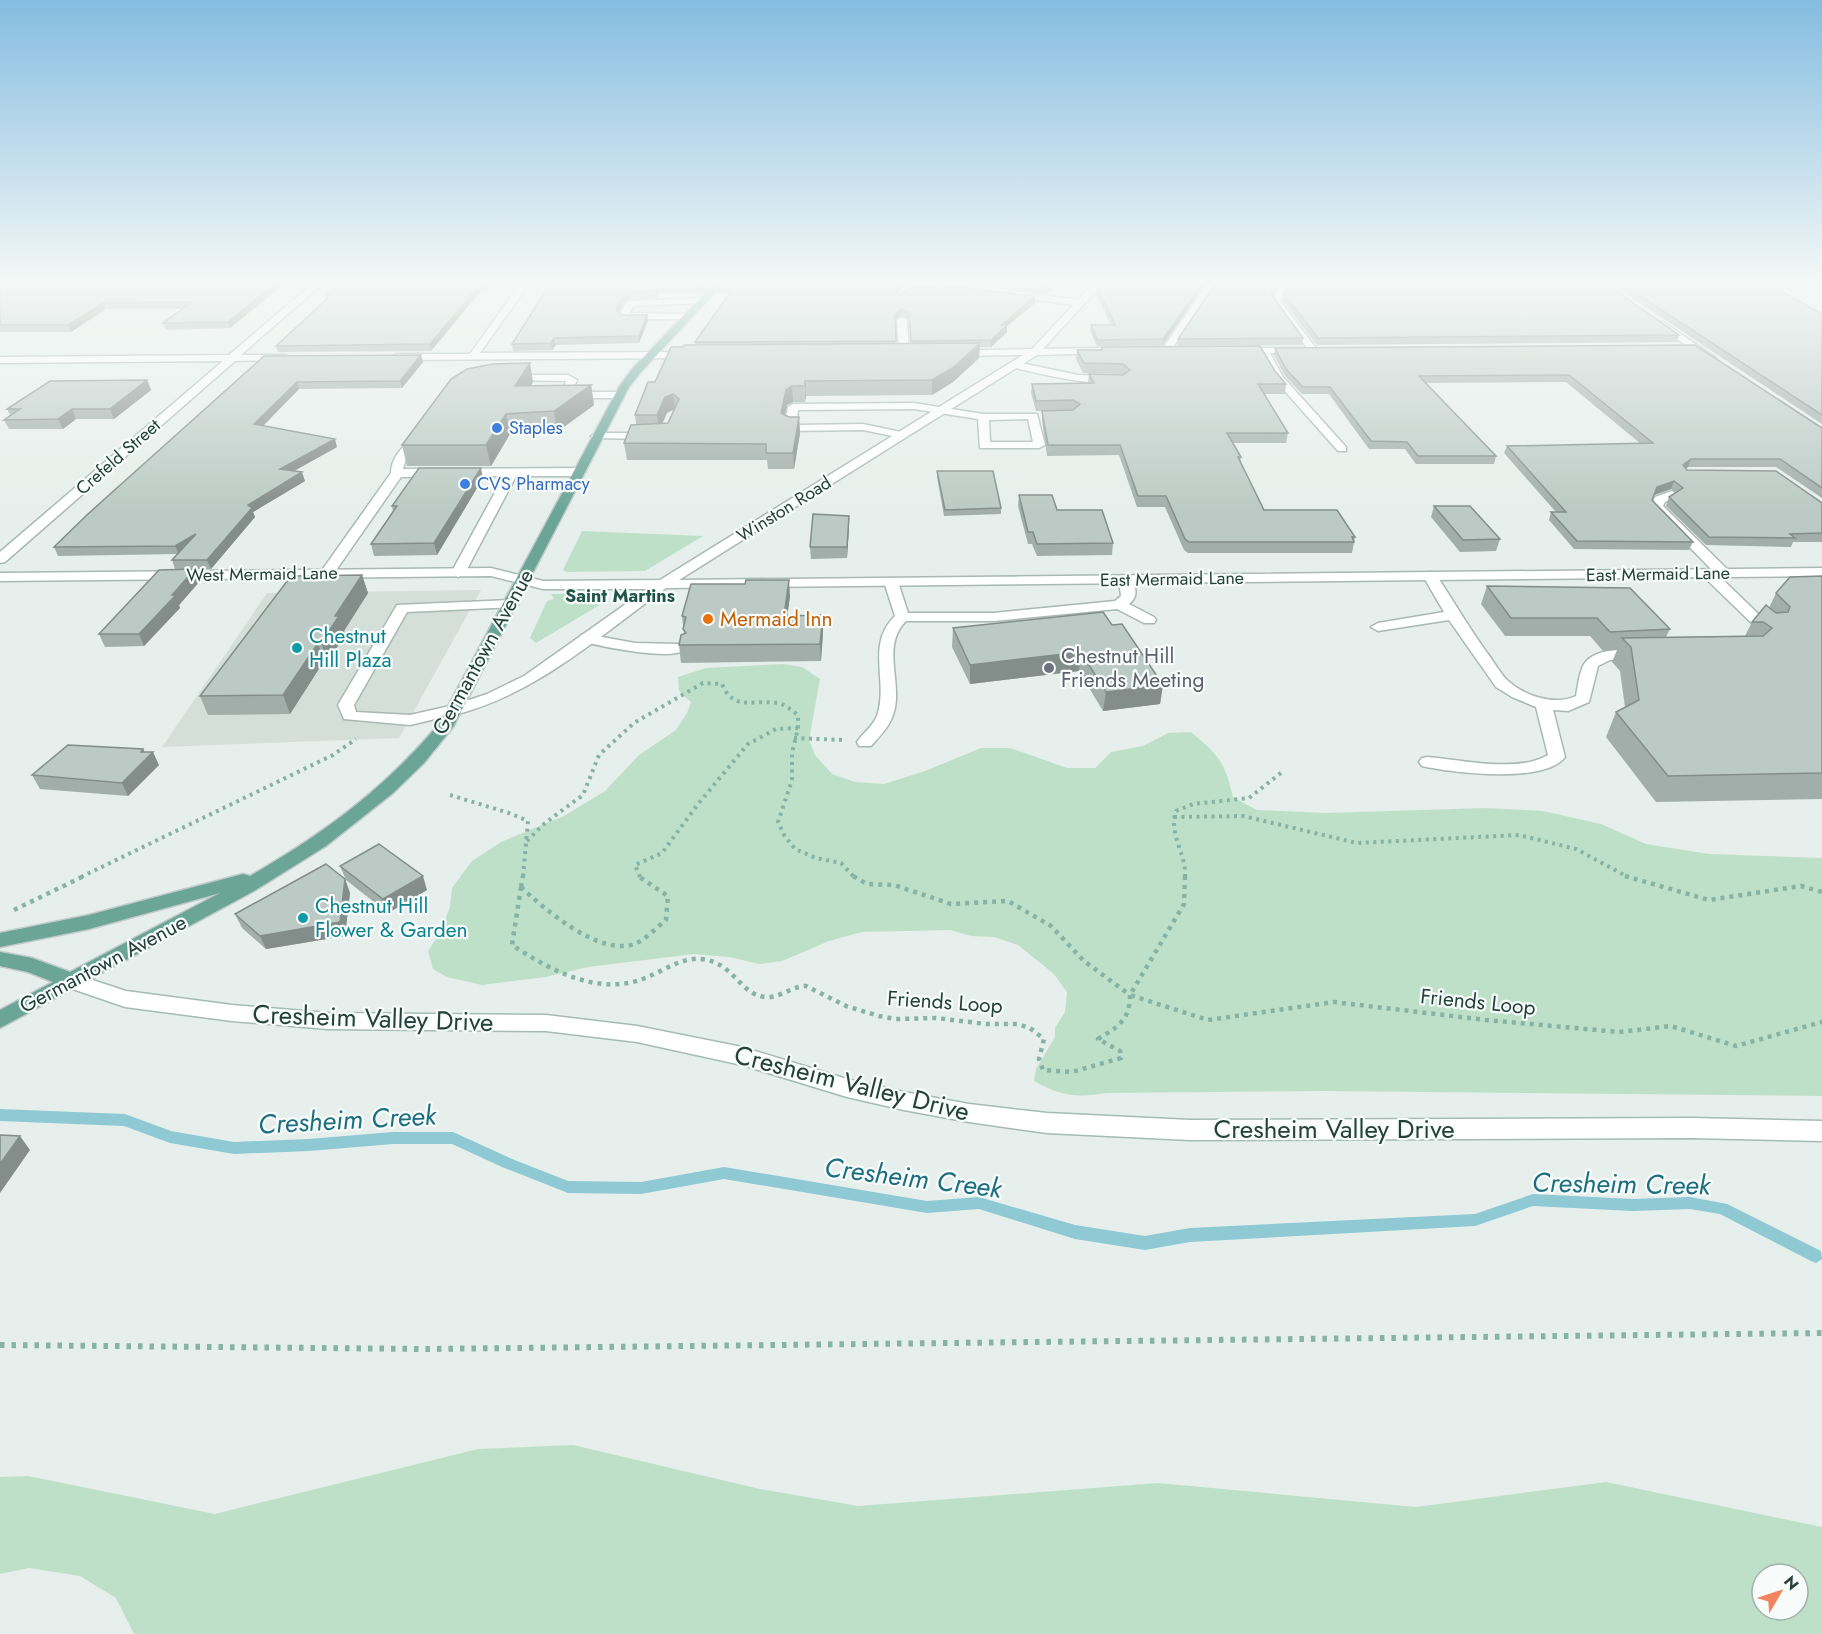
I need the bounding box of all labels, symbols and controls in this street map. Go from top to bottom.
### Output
street label: Crefeld Street [70,412,167,501]
place label: Staples [509,415,563,441]
marker: Staples [490,421,504,435]
street label: Winston Road [732,470,836,548]
place label: CVS Pharmacy [477,471,590,497]
marker: CVS Pharmacy [458,477,472,491]
street label: West Mermaid Lane [186,560,338,588]
street label: East Mermaid Lane [1586,560,1730,588]
street label: Germantown Avenue [425,564,541,740]
street label: East Mermaid Lane [1100,565,1244,593]
district label: Saint Martins [565,583,675,609]
place label: Mermaid Inn [720,604,832,634]
marker: Mermaid Inn [701,612,715,626]
place label: Chestnut Hill Plaza [309,621,392,675]
marker: Chestnut Hill Plaza [290,641,304,655]
place label: Chestnut Hill Friends Meeting [1061,641,1204,695]
marker: Chestnut Hill Friends Meeting [1042,661,1056,675]
place label: Chestnut Hill Flower & Garden [315,891,468,945]
street label: Germantown Avenue [14,907,192,1021]
marker: Chestnut Hill Flower & Garden [296,911,310,925]
street label: Friends Loop [1419,981,1537,1023]
street label: Friends Loop [886,983,1004,1021]
street label: Cresheim Valley Drive [252,995,494,1041]
street label: Cresheim Valley Drive [730,1035,974,1131]
water label: Cresheim Creek [257,1095,438,1144]
street label: Cresheim Valley Drive [1213,1110,1455,1148]
water label: Cresheim Creek [822,1147,1005,1208]
water label: Cresheim Creek [1532,1162,1712,1205]
north arrow [1750,1562,1810,1622]
text: N [1778,1571,1804,1595]

